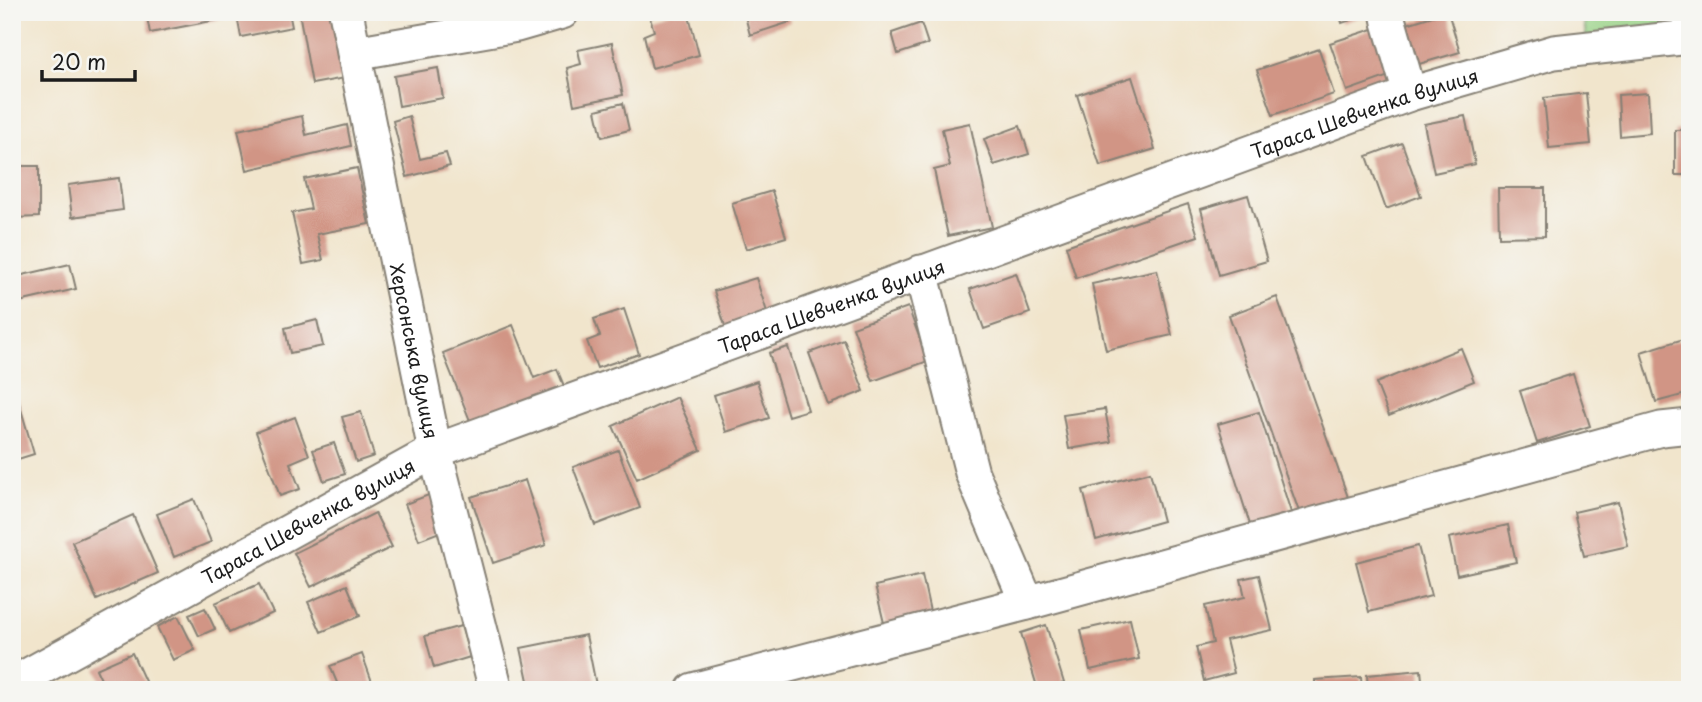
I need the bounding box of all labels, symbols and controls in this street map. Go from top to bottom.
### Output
scale bar [42,38,135,82]
text: 20 m [52,45,106,77]
street label: Тараса Шевченка вулиця [1247,61,1482,165]
street label: Тараса Шевченка вулиця [714,252,949,360]
street label: Херсонська вулиця [383,261,446,441]
street label: Тараса Шевченка вулиця [196,451,420,591]

